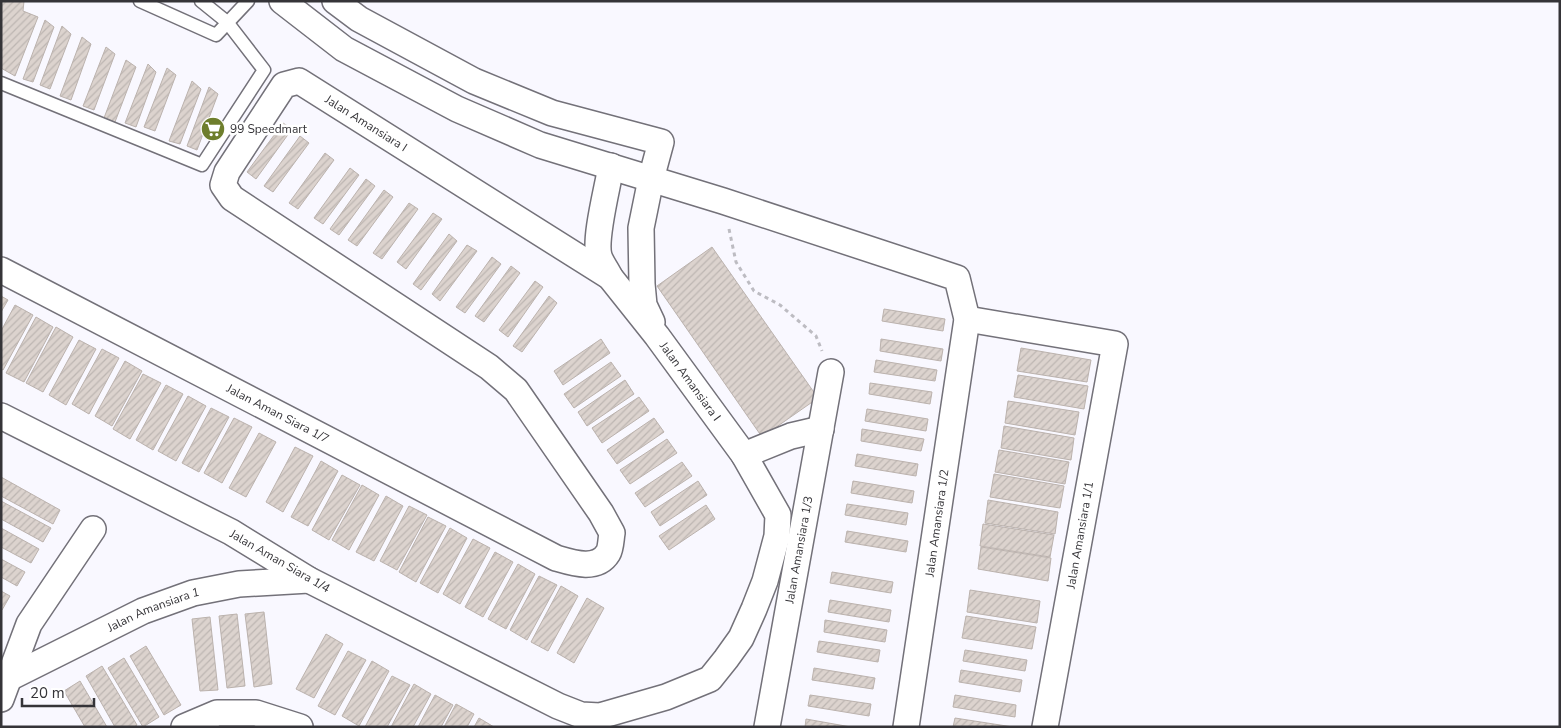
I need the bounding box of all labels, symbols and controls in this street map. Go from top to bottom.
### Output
street label: Jalan Amansiara I [321,91,410,155]
supermarket icon: 99 Speedmart [200,116,226,142]
place label: 99 Speedmart [230,121,308,137]
street label: Jalan Amansiara I [655,338,724,424]
street label: Jalan Aman Siara 1/7 [223,380,332,447]
street label: Jalan Amansiara 1/2 [921,468,952,579]
street label: Jalan Amansiara 1/1 [1063,480,1097,591]
street label: Jalan Amansiara 1/3 [781,495,816,606]
street label: Jalan Aman Siara 1/4 [226,525,333,596]
street label: Jalan Amansiara 1 [104,584,201,636]
scale bar [22,676,95,708]
text: 20 m [30,683,65,703]

